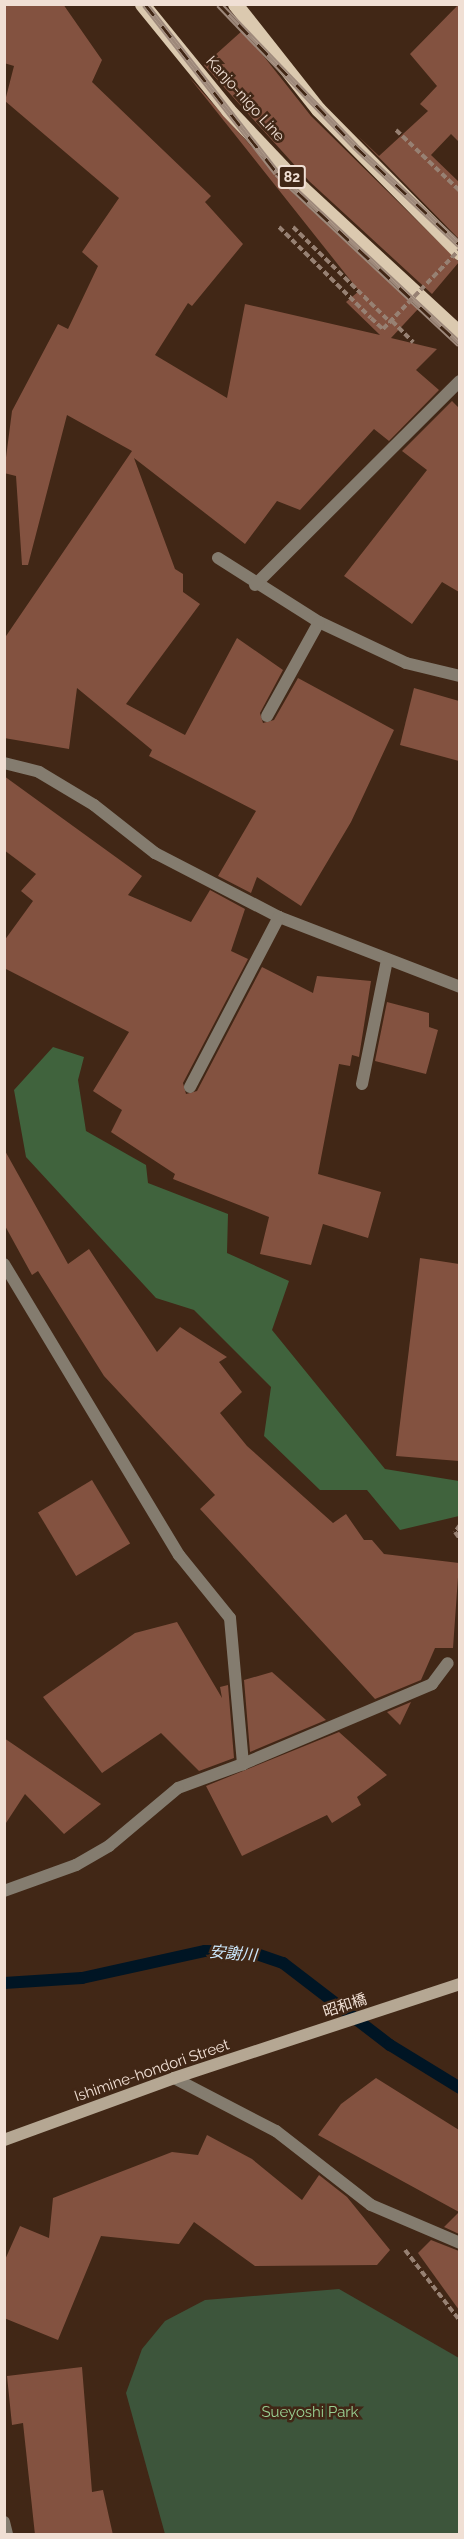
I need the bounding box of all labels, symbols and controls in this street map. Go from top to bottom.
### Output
street label: Kanjo-nigo Line [202,53,288,145]
road number: 82 [277,166,307,188]
water label: 安謝川 [208,1942,258,1966]
street label: 昭和橋 [321,1990,369,2022]
street label: Ishimine-hondori Street [72,2036,232,2106]
park label: Sueyoshi Park [261,2404,359,2422]

